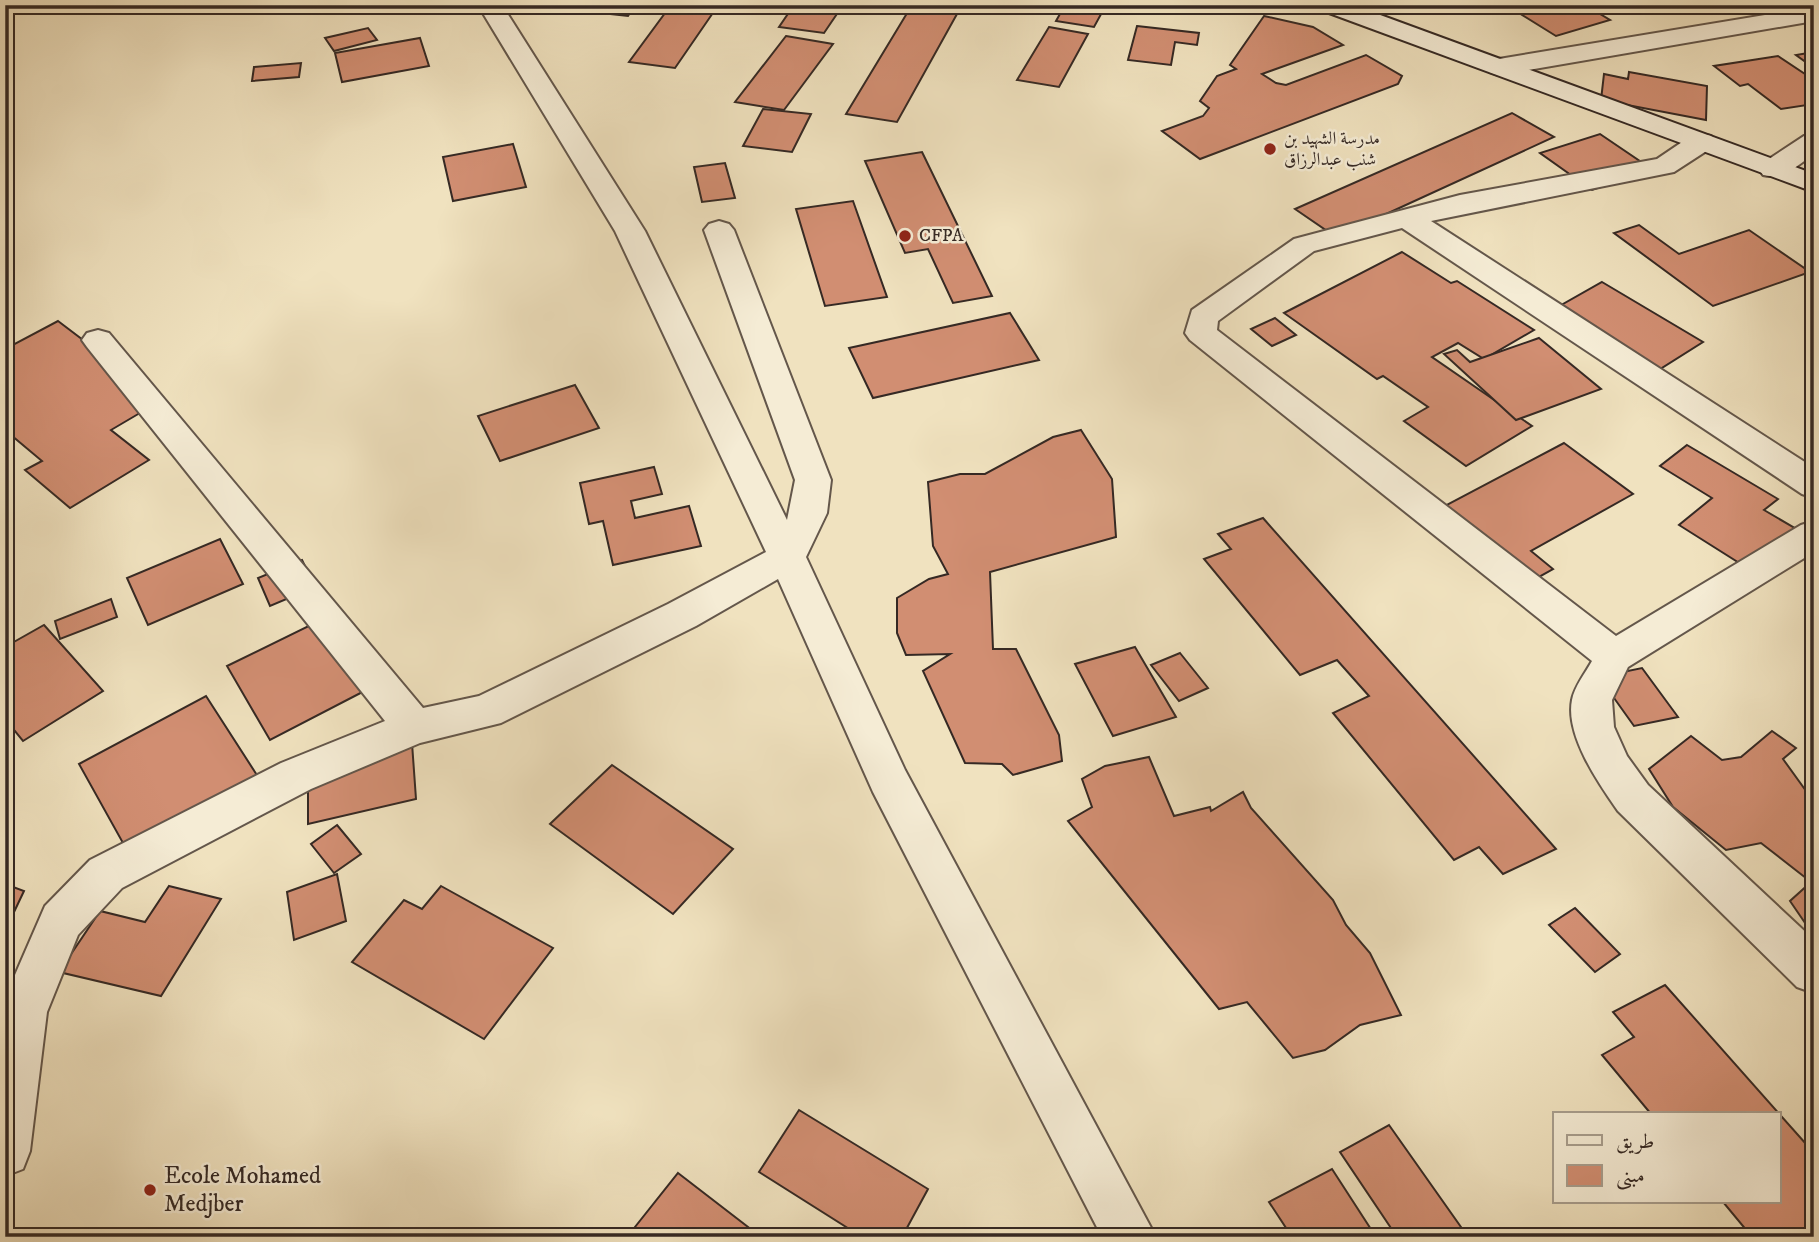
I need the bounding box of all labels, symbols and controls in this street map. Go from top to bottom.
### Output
place label: مدرسة الشهيد بن شنب عبدالرزاق [1284,128,1380,171]
marker: مدرسة الشهيد بن شنب عبدالرزاق [1262,141,1278,157]
place label: CFPA [919,225,964,247]
marker: CFPA [897,228,913,244]
legend [1553,1112,1780,1204]
text: طريق [1616,1129,1654,1155]
place label: Ecole Mohamed Medjber [164,1161,321,1219]
text: مبنى [1616,1163,1645,1190]
marker: Ecole Mohamed Medjber [142,1182,158,1198]

